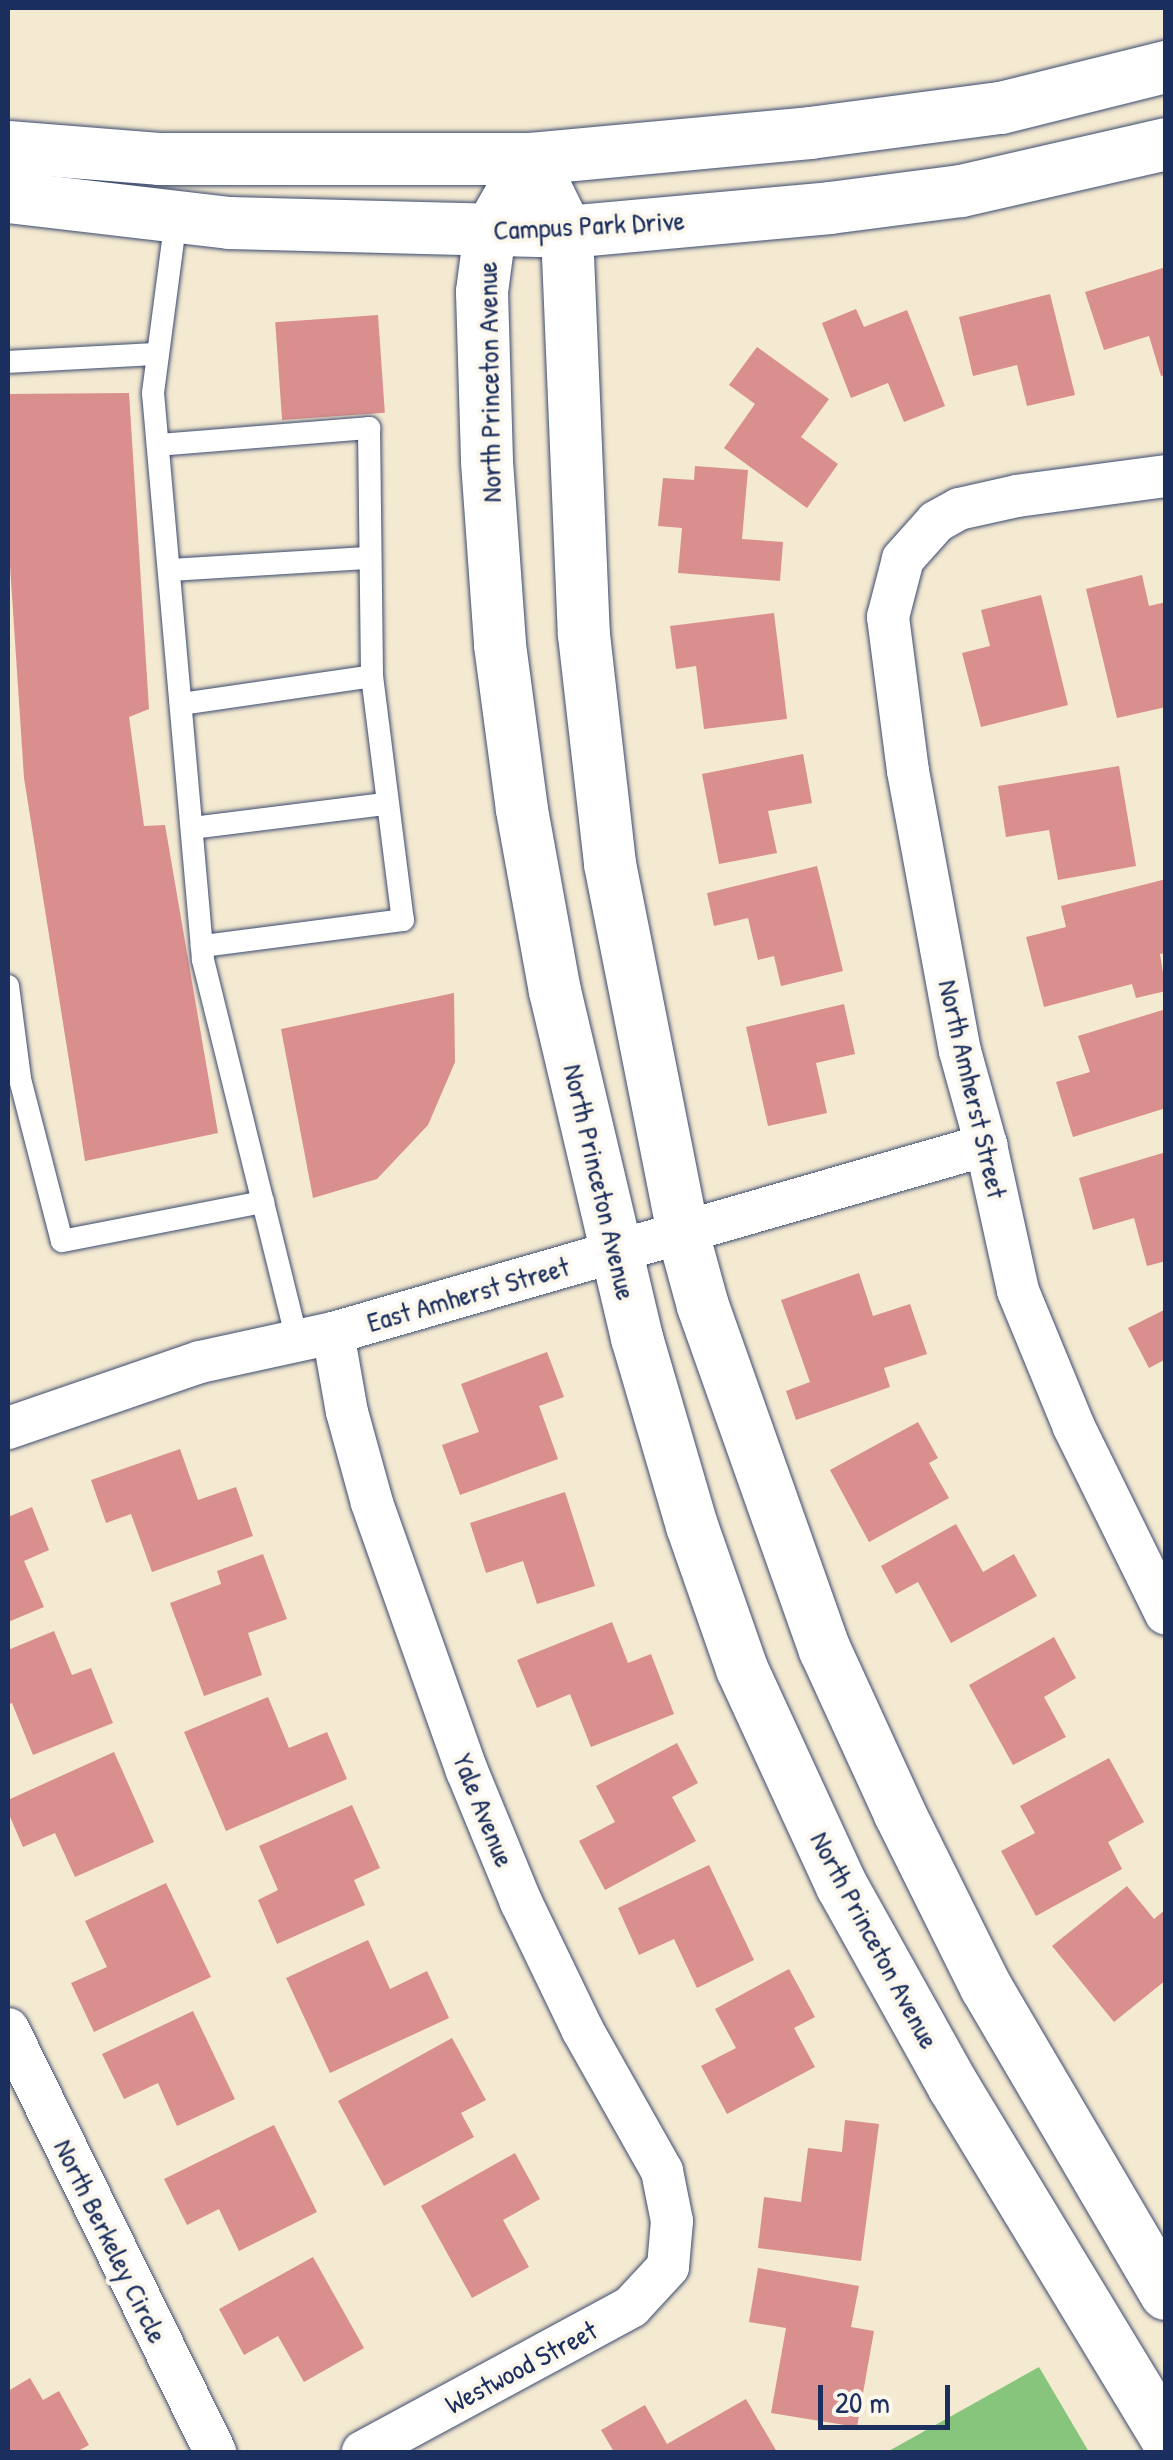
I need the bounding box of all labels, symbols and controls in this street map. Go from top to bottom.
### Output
street label: Campus Park Drive [492,203,686,247]
street label: North Princeton Avenue [470,261,508,503]
street label: North Amherst Street [932,976,1014,1202]
street label: North Princeton Avenue [557,1061,643,1303]
street label: East Amherst Street [363,1249,573,1339]
street label: Yale Avenue [446,1748,522,1872]
street label: North Princeton Avenue [804,1826,946,2054]
street label: North Berkeley Circle [47,2134,175,2348]
street label: Westwood Street [439,2313,603,2421]
scale bar [823,2365,956,2427]
text: 20 m [835,2382,890,2422]

